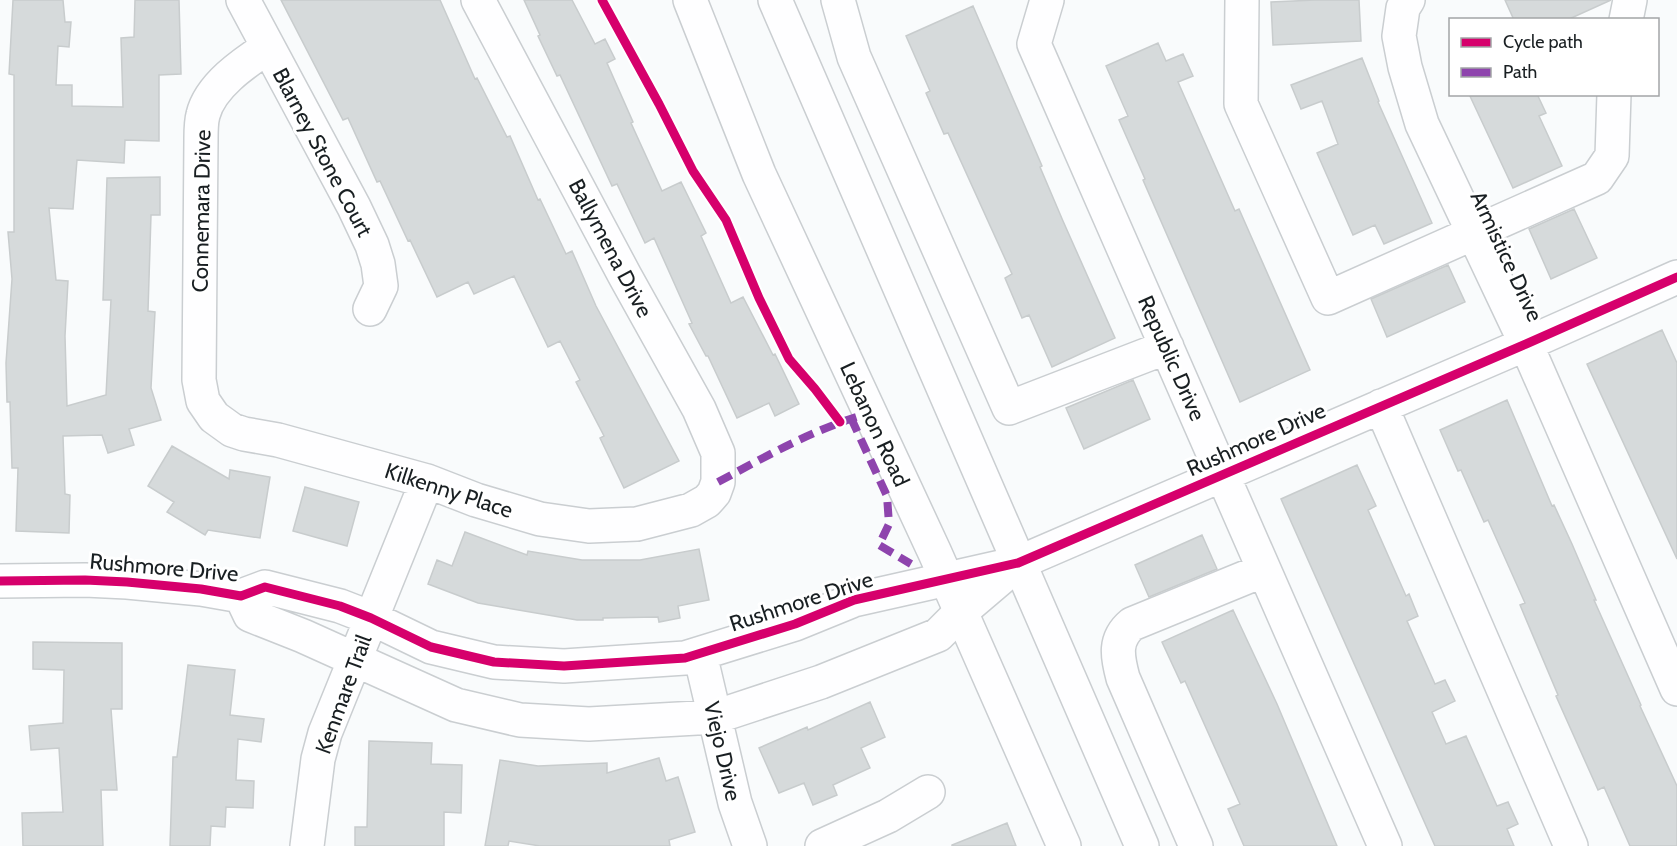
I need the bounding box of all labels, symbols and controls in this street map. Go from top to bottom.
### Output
legend [1449,18,1659,96]
text: Cycle path [1503,31,1583,53]
text: Path [1503,61,1537,83]
street label: Blarney Stone Court [267,63,379,242]
street label: Connemara Drive [187,129,216,293]
street label: Ballymena Drive [563,174,658,322]
street label: Armistice Drive [1465,187,1549,326]
street label: Republic Drive [1132,291,1211,425]
street label: Lebanon Road [834,358,915,491]
street label: Rushmore Drive [1183,397,1330,482]
street label: Kilkenny Place [381,457,516,524]
street label: Rushmore Drive [88,548,239,587]
street label: Rushmore Drive [726,566,876,637]
street label: Kenmare Trail [309,630,378,758]
street label: Viejo Drive [698,699,747,804]

